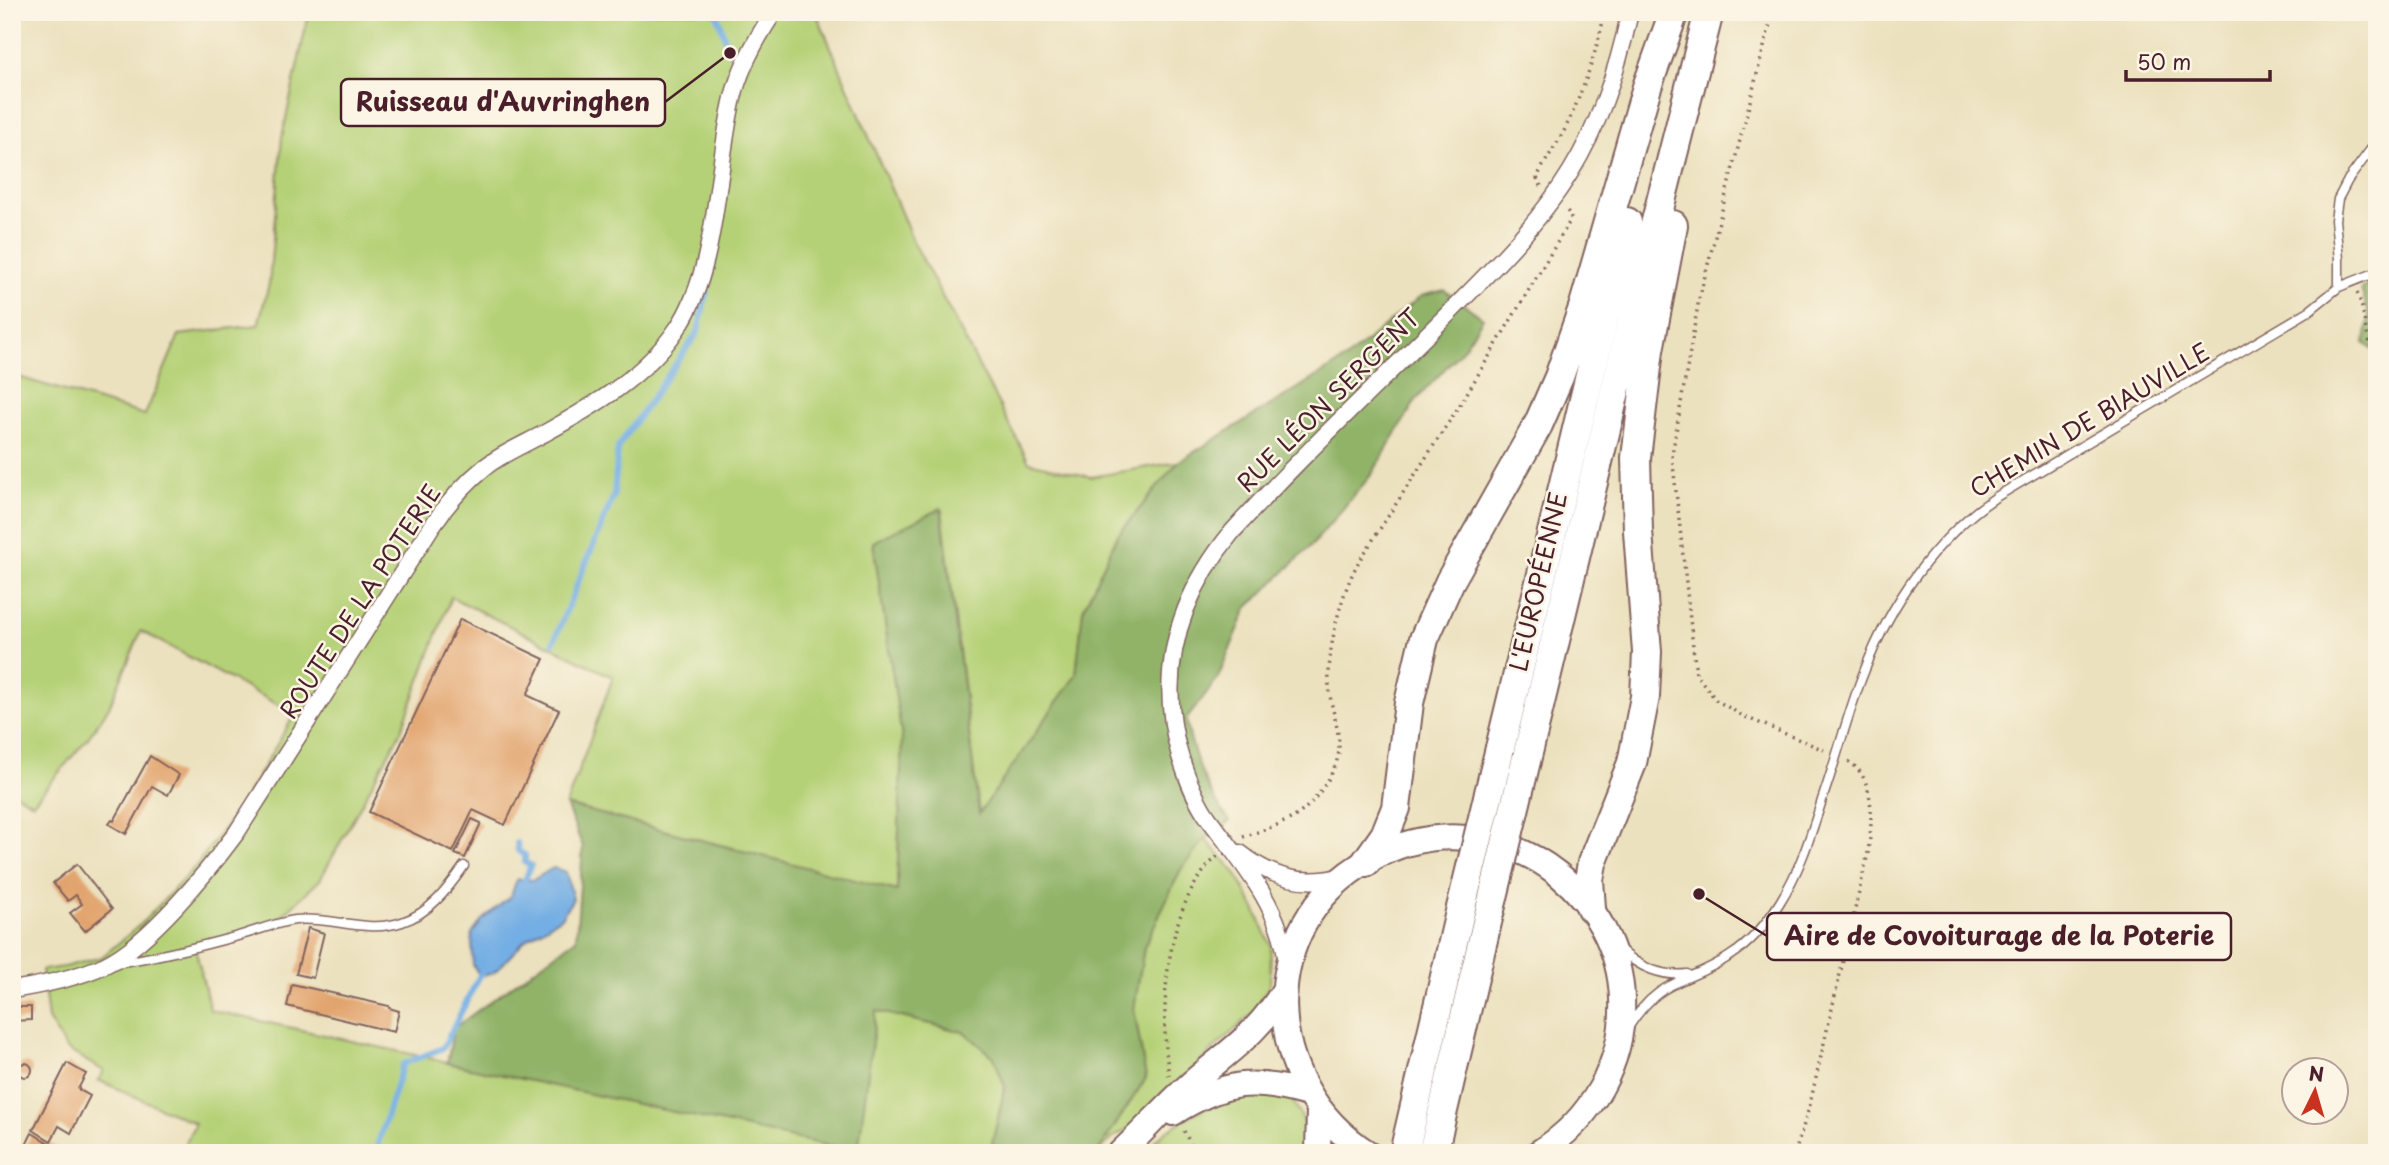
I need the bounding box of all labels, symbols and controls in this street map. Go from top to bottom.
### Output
scale bar [2126,38,2270,82]
text: 50 m [2137,45,2191,77]
callout: Ruisseau d'Auvringhen [341,79,665,126]
text: Ruisseau d'Auvringhen [356,81,650,120]
street label: RUE LÉON SERGENT [1228,299,1428,500]
street label: CHEMIN DE BIAUVILLE [1962,333,2216,505]
street label: ROUTE DE LA POTERIE [270,477,449,725]
street label: L'EUROPÉENNE [1499,488,1575,675]
callout: Aire de Covoiturage de la Poterie [1767,913,2231,960]
text: Aire de Covoiturage de la Poterie [1784,915,2214,954]
north arrow [2280,1056,2350,1126]
text: N [2308,1058,2325,1088]

